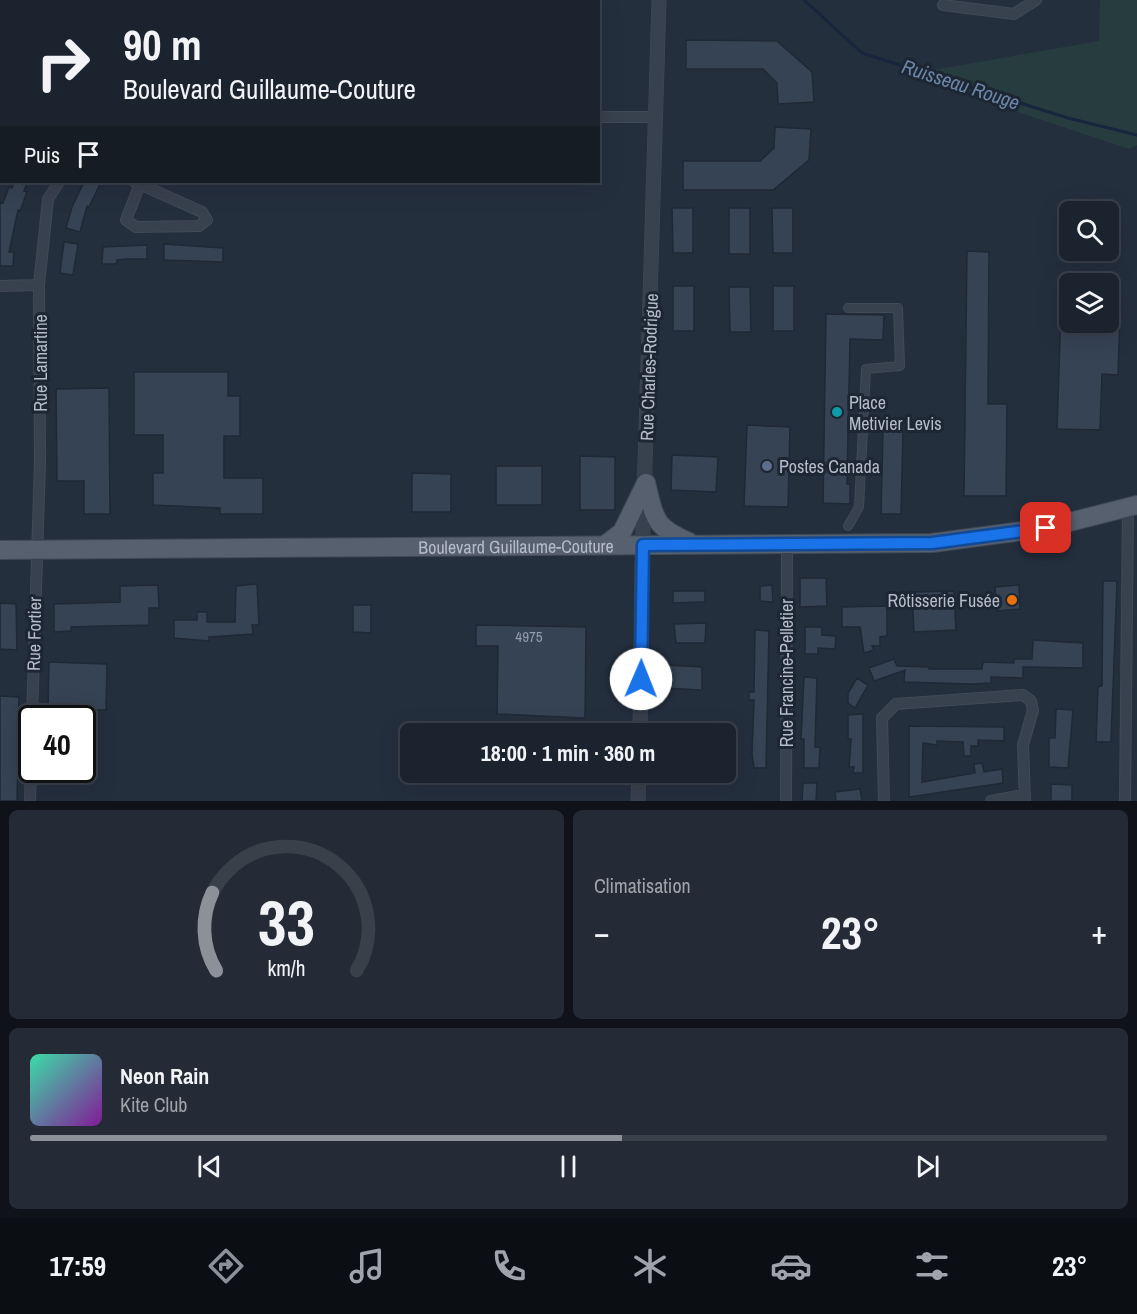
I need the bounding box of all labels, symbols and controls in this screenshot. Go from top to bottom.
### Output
text: 90 m [123,17,202,73]
icon: right [24,24,102,102]
water label: Ruisseau Rouge [899,52,1023,116]
text: Boulevard Guillaume-Couture [123,71,416,107]
icon: arrive [72,138,105,171]
text: Puis [24,140,60,170]
map controls [1059,201,1119,333]
button: search [1059,201,1119,261]
button: layers [1059,273,1119,333]
street label: Rue Charles-Rodrigue [634,293,664,441]
street label: Rue Lamartine [28,314,53,412]
place label: Place Metivier Levis [849,390,942,436]
marker: Place Metivier Levis [830,405,844,419]
place label: Postes Canada [779,454,880,479]
marker: Postes Canada [760,459,774,473]
pin [1020,502,1071,553]
icon: arrive [1029,511,1062,544]
street label: Boulevard Guillaume-Couture [418,533,614,559]
place label: Rôtisserie Fusée [888,588,1000,613]
marker: Rôtisserie Fusée [1005,593,1019,607]
street label: Rue Fortier [21,597,47,671]
street label: Rue Francine-Pelletier [774,599,799,747]
house number: 4975 [515,626,543,647]
position arrow [609,647,673,711]
speed limit sign: 40 [18,705,96,783]
text: 18:00 · 1 min · 360 m [481,738,655,768]
text: Climatisation [594,872,691,899]
text: 33 [258,880,315,964]
text: 23° [821,902,880,963]
text: − [594,910,610,954]
text: + [1091,910,1107,954]
text: km/h [267,955,306,984]
text: Neon Rain [120,1061,209,1091]
text: Kite Club [120,1091,187,1118]
icon: previous [193,1150,226,1183]
icon: pause [552,1150,585,1183]
icon: next [911,1150,944,1183]
icon: directions [205,1245,247,1287]
icon: music [346,1245,388,1287]
icon: phone [488,1245,530,1287]
icon: climate [629,1245,671,1287]
icon: car [770,1245,812,1287]
icon: filters [911,1245,953,1287]
text: 17:59 [50,1248,106,1284]
text: 23° [1052,1248,1087,1284]

